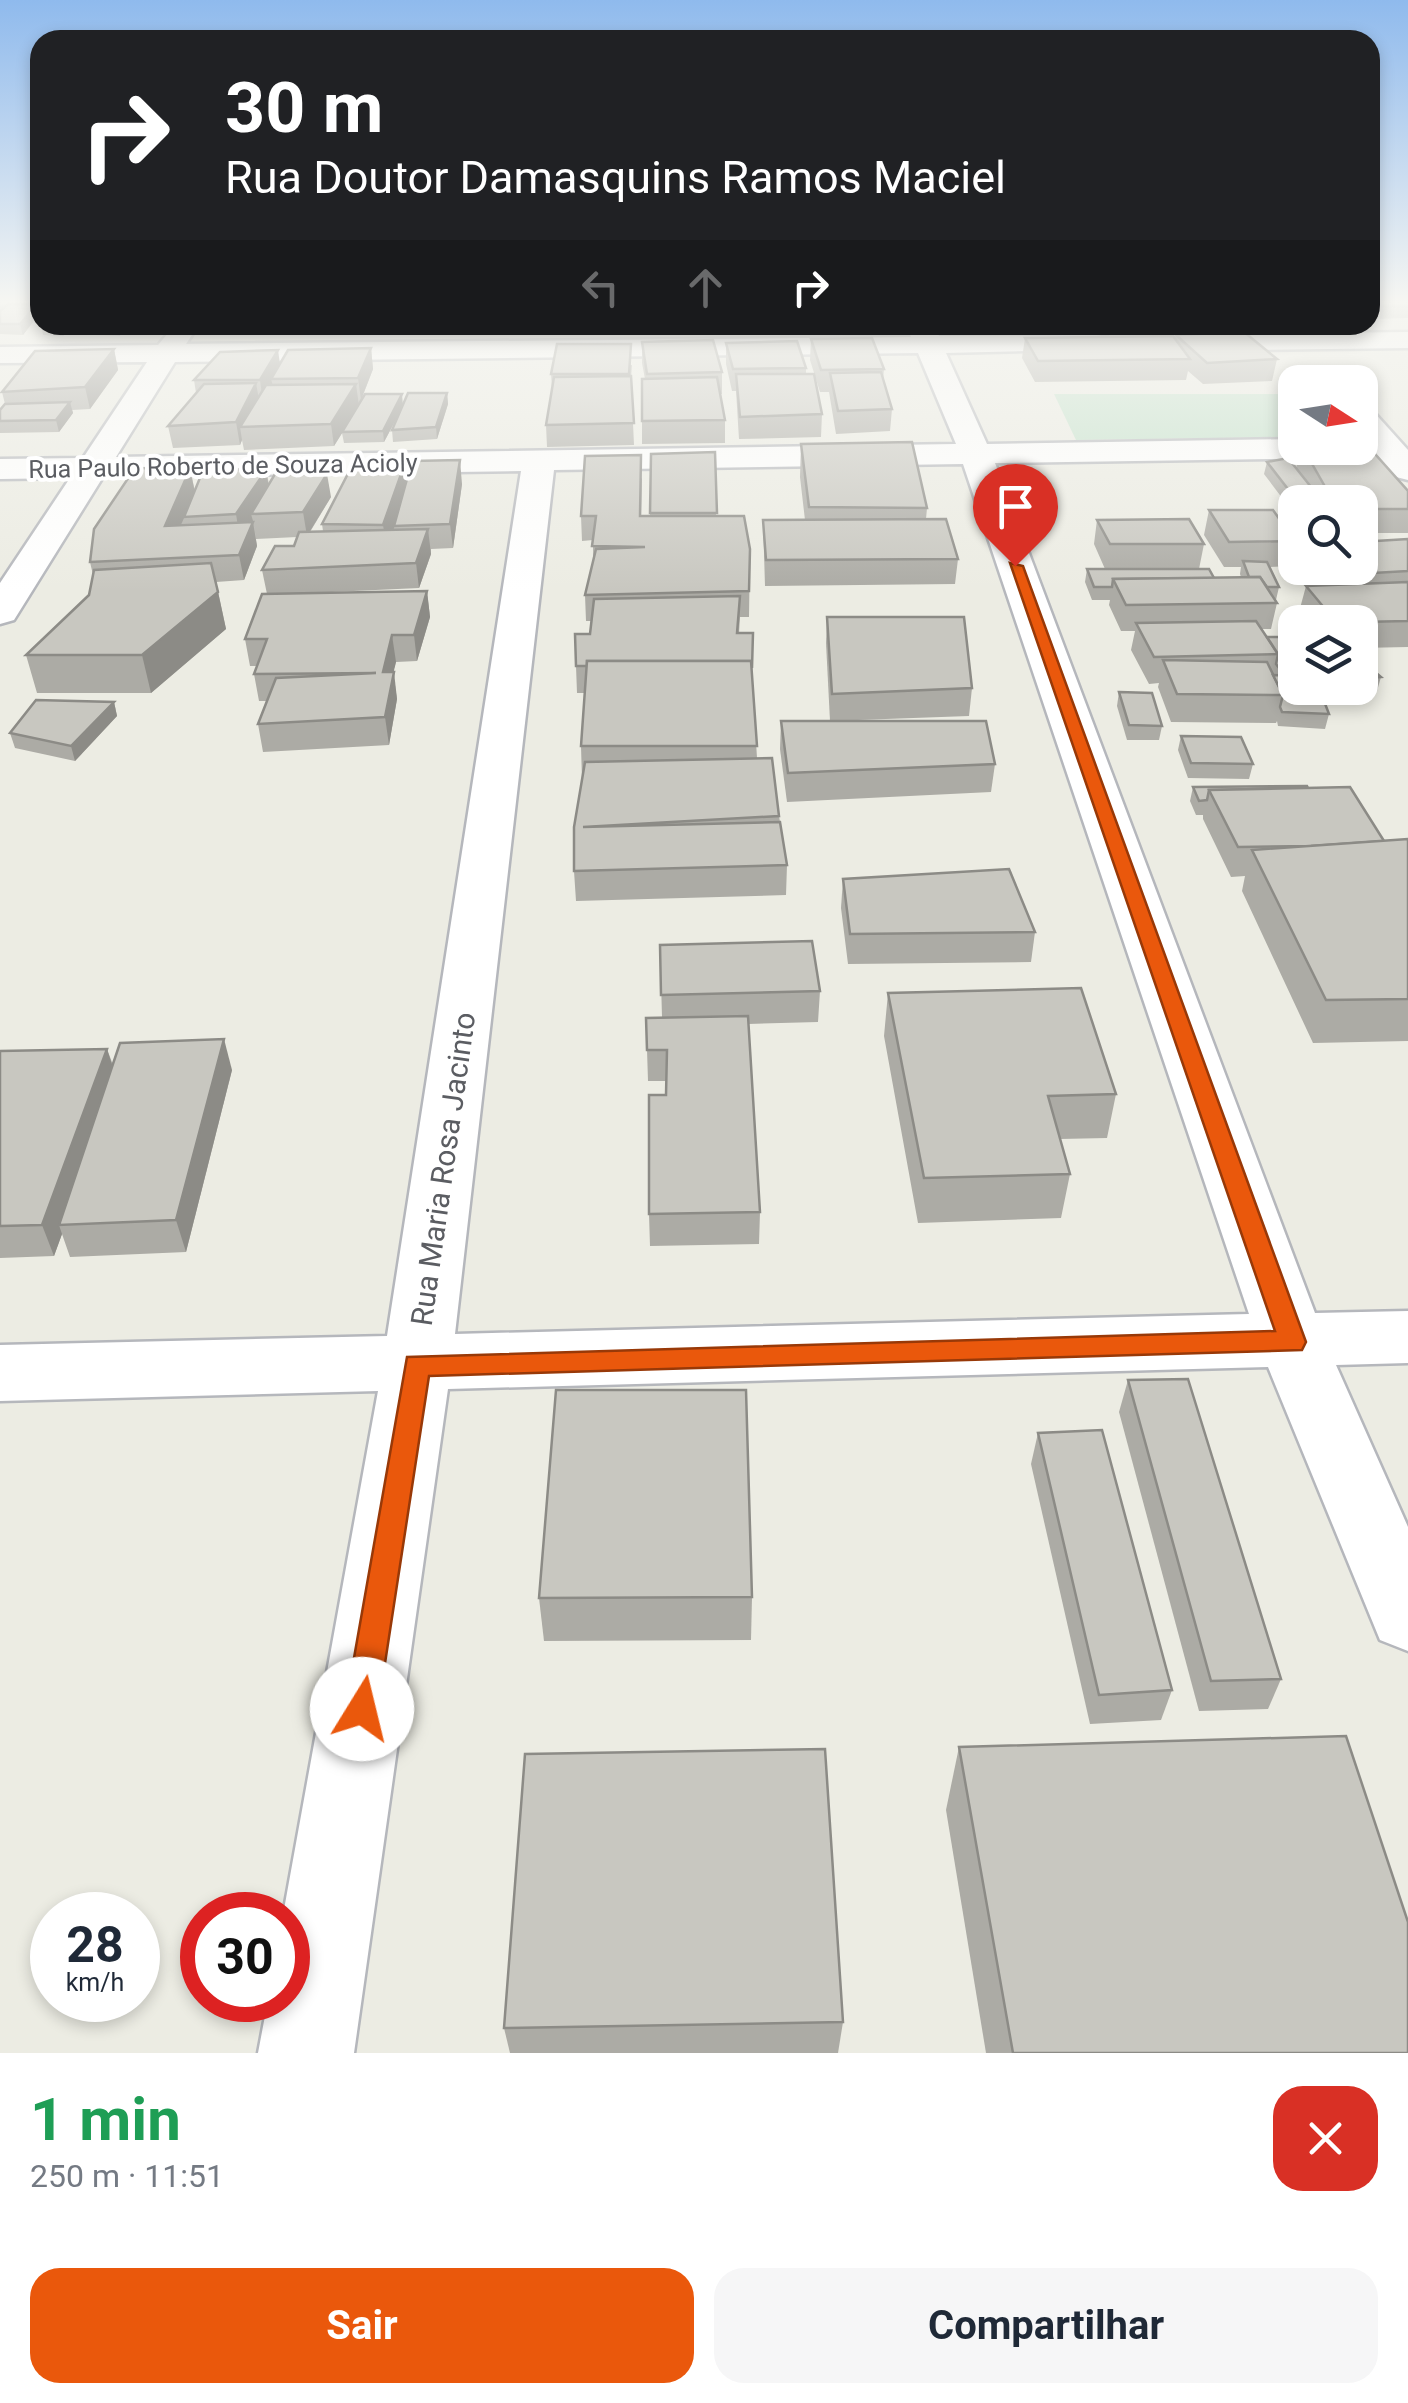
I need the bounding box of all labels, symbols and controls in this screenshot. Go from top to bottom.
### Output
text: 30 m [225,67,383,149]
icon: right [60,70,190,200]
text: Rua Doutor Damasquins Ramos Maciel [225,151,1006,204]
icon: left [573,260,628,315]
icon: ahead [678,260,733,315]
icon: right [783,260,838,315]
north arrow [1278,365,1378,465]
map controls [1278,365,1378,705]
street label: Rua Paulo Roberto de Souza Acioly [28,448,418,484]
pin [973,464,1058,567]
icon: arrive [988,479,1043,534]
button: search [1278,485,1378,585]
button: layers [1278,605,1378,705]
street label: Rua Maria Rosa Jacinto [404,1010,482,1328]
position arrow [310,1657,414,1761]
speed limit sign: 30 [180,1892,310,2022]
text: 28 [66,1916,124,1974]
text: km/h [66,1968,124,1997]
text: 1 min [30,2084,181,2155]
button: close [1273,2086,1378,2191]
text: 250 m · 11:51 [30,2157,224,2195]
button: Sair [30,2268,694,2383]
button: Compartilhar [714,2268,1378,2383]

